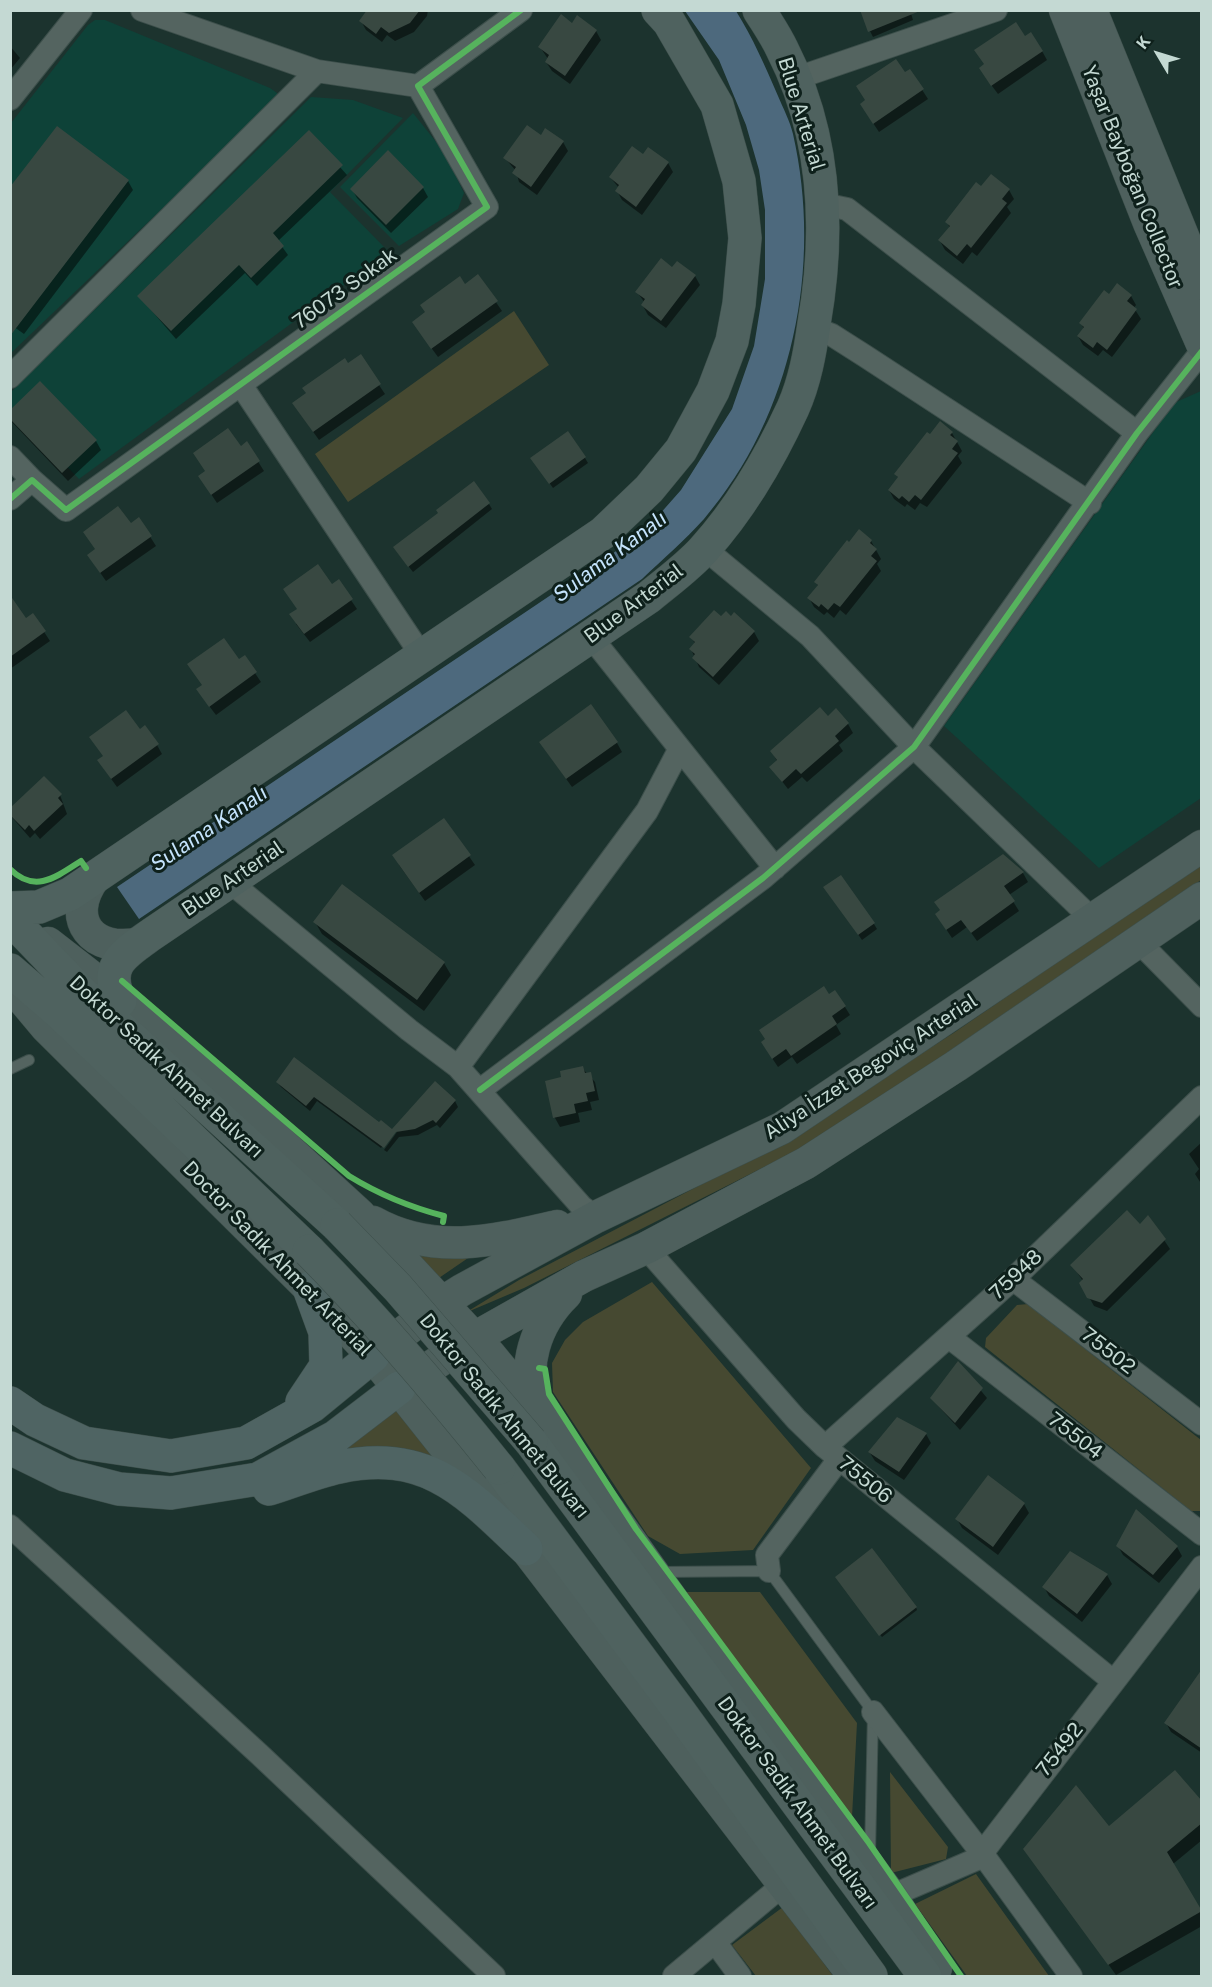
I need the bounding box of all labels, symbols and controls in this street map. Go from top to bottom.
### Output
north arrow [1128,24,1188,84]
text: K [1132,32,1154,53]
street label: Blue Arterial [772,54,830,174]
street label: Yaşar Bayboğan Collector [1076,62,1188,292]
street label: 76073 Sokak [288,243,402,335]
water label: Sulama Kanalı [548,506,672,608]
street label: Blue Arterial [580,559,688,649]
water label: Sulama Kanalı [146,781,272,877]
street label: Blue Arterial [178,836,288,922]
street label: Doktor Sadık Ahmet Bulvarı [64,971,268,1163]
street label: Aliya İzzet Begoviç Arterial [760,989,982,1145]
street label: Doctor Sadık Ahmet Arterial [178,1157,376,1361]
street label: 75948 [985,1245,1047,1305]
street label: Doktor Sadık Ahmet Bulvarı [414,1309,594,1523]
street label: 75502 [1076,1323,1140,1379]
street label: 75504 [1043,1407,1107,1465]
street label: 75506 [833,1451,897,1509]
street label: Doktor Sadık Ahmet Bulvarı [712,1692,882,1914]
street label: 75492 [1032,1718,1088,1782]

